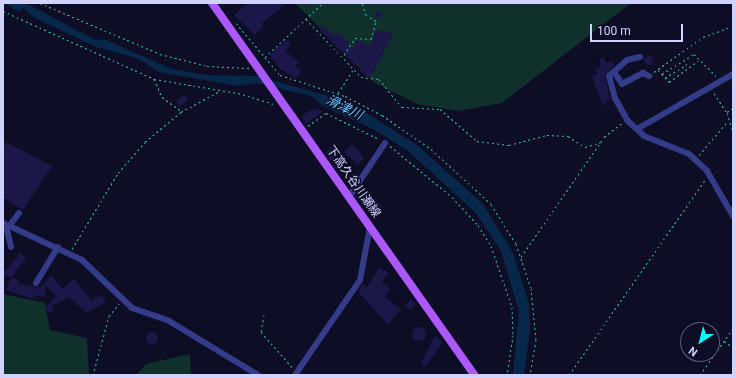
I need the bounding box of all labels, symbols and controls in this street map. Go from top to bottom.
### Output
scale bar [592,16,685,42]
text: 100 m [597,24,631,38]
water label: 滑津川 [323,92,365,124]
street label: 下高久谷川瀬線 [323,143,383,221]
north arrow [680,322,720,362]
text: N [686,344,700,359]

